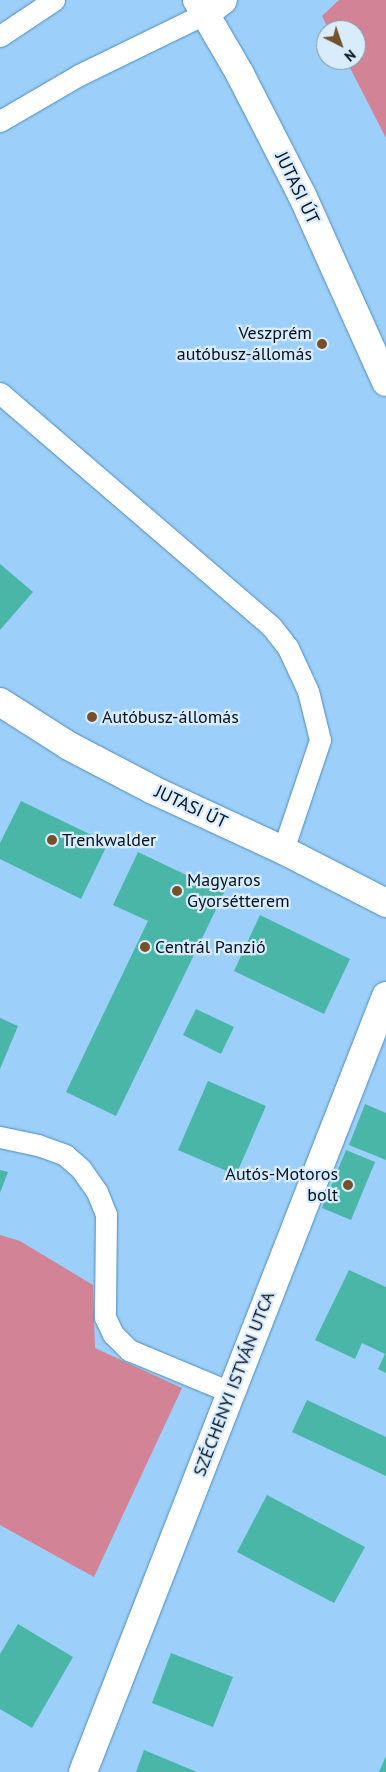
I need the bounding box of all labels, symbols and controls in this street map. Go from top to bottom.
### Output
north arrow [316,20,366,70]
text: N [341,46,360,65]
street label: JUTASI ÚT [270,148,324,228]
place label: Veszprém autóbusz-állomás [177,323,312,366]
marker: Veszprém autóbusz-állomás [316,338,328,350]
place label: Autóbusz-állomás [102,706,239,728]
marker: Autóbusz-állomás [86,711,98,723]
street label: JUTASI ÚT [151,781,231,833]
place label: Trenkwalder [62,829,156,851]
marker: Trenkwalder [46,834,58,846]
place label: Magyaros Gyorsétterem [187,870,290,912]
marker: Magyaros Gyorsétterem [171,885,183,897]
place label: Centrál Panzió [155,936,266,958]
marker: Centrál Panzió [139,941,151,953]
place label: Autós-Motoros bolt [225,1164,338,1206]
marker: Autós-Motoros bolt [342,1179,354,1191]
street label: SZÉCHENYI ISTVÁN UTCA [189,1289,279,1479]

